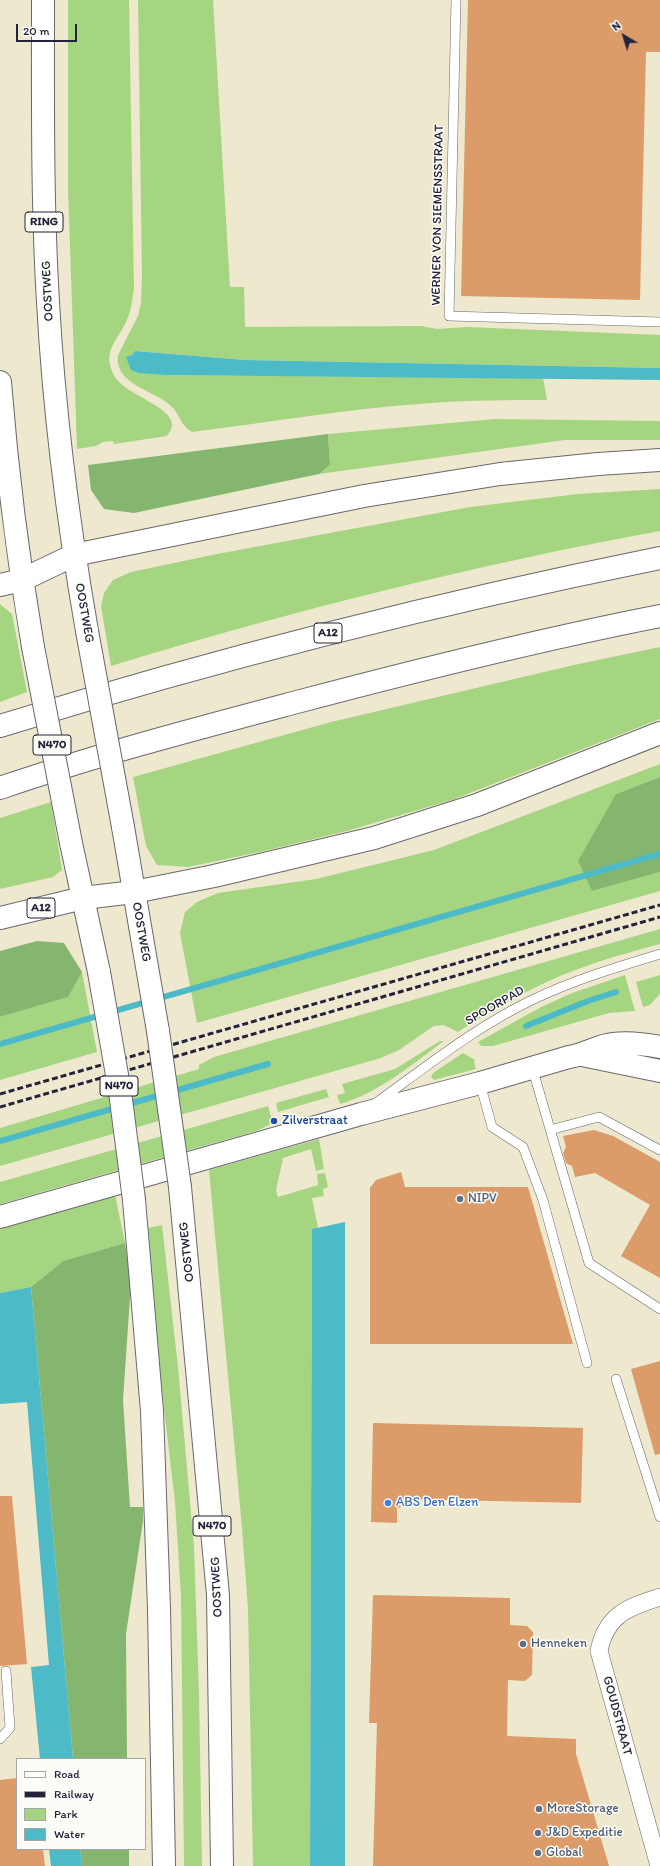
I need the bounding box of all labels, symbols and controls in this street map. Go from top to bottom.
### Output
scale bar [18,16,79,42]
north arrow [604,16,644,56]
text: N [609,19,623,34]
text: 20 m [23,24,50,38]
street label: WERNER VON SIEMENSSTRAAT [429,124,447,306]
road number: RING [25,212,63,232]
street label: OOSTWEG [39,260,57,322]
street label: OOSTWEG [71,582,97,644]
road number: A12 [314,623,342,643]
road number: N470 [33,735,71,755]
road number: A12 [27,898,55,918]
street label: OOSTWEG [128,901,154,963]
street label: SPOORPAD [463,983,527,1029]
road number: N470 [100,1076,138,1096]
place label: Zilverstraat [282,1113,348,1129]
marker: Zilverstraat [269,1116,279,1126]
place label: NIPV [468,1191,497,1207]
marker: NIPV [455,1194,465,1204]
street label: OOSTWEG [176,1221,198,1283]
place label: ABS Den Elzen [396,1495,478,1511]
marker: ABS Den Elzen [383,1498,393,1508]
road number: N470 [193,1516,231,1536]
street label: OOSTWEG [208,1556,226,1618]
place label: Henneken [531,1636,587,1652]
marker: Henneken [518,1639,528,1649]
street label: GOUDSTRAAT [599,1674,635,1758]
legend [16,1758,146,1850]
text: Road [54,1767,80,1781]
text: Railway [54,1787,94,1801]
place label: MoreStorage [547,1801,619,1817]
marker: MoreStorage [534,1804,544,1814]
text: Park [54,1807,78,1821]
place label: J&D Expeditie [546,1825,623,1841]
text: Water [54,1827,85,1841]
marker: J&D Expeditie [533,1828,543,1838]
place label: Global [546,1845,582,1861]
marker: Global [533,1848,543,1858]

